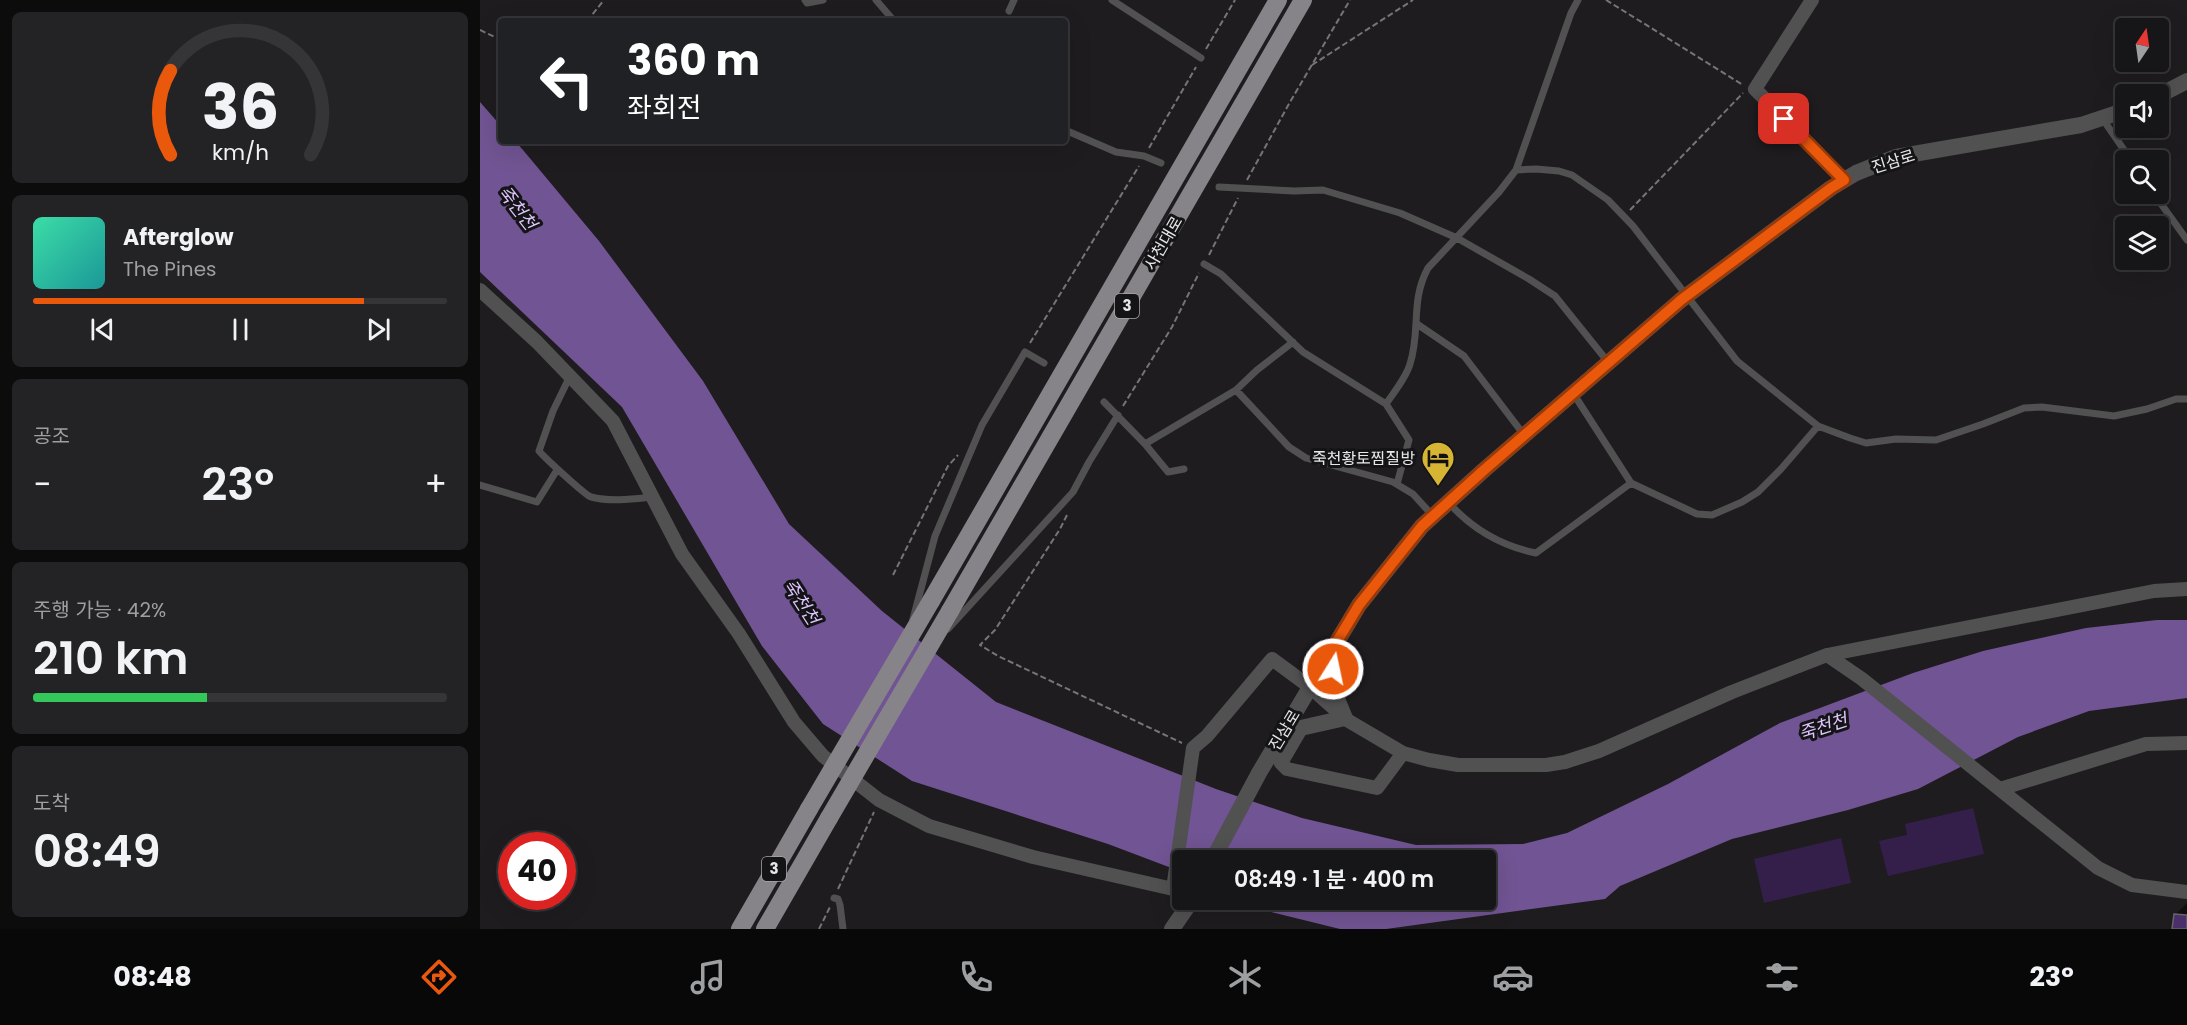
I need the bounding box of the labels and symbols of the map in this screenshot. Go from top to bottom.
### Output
north arrow [2115,18,2169,72]
pin [1758,93,1809,144]
street label: 진삼로 [1869,144,1918,179]
water label: 죽천천 [492,180,544,237]
street label: 사천대로 [1139,212,1188,275]
road number: 3 [1115,294,1139,318]
hotel icon: 죽천황토찜질방 [1420,440,1456,487]
place label: 죽천황토찜질방 [1312,447,1415,470]
water label: 죽천천 [777,574,827,631]
position arrow [1301,637,1365,701]
street label: 진삼로 [1263,705,1306,755]
water label: 죽천천 [1795,706,1853,746]
speed limit sign: 40 [498,832,576,910]
road number: 3 [762,857,786,881]

